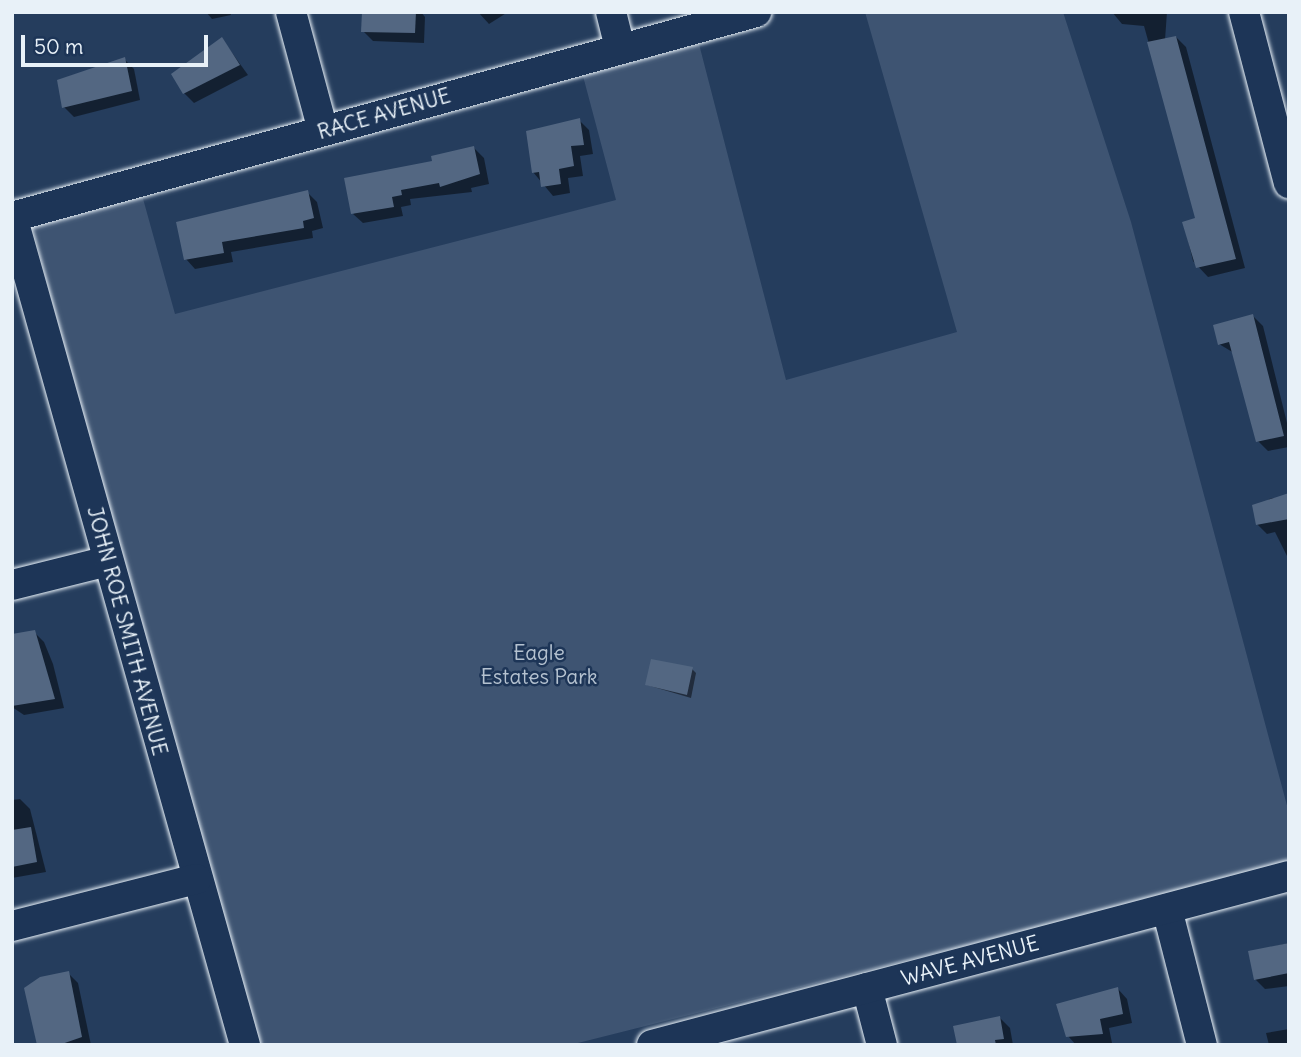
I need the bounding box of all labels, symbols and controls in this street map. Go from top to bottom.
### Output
scale bar [24,21,212,65]
text: 50 m [34,33,83,60]
street label: RACE AVENUE [315,83,453,145]
street label: JOHN ROE SMITH AVENUE [82,504,172,758]
park label: Eagle Estates Park [480,640,598,690]
street label: WAVE AVENUE [898,931,1042,991]

